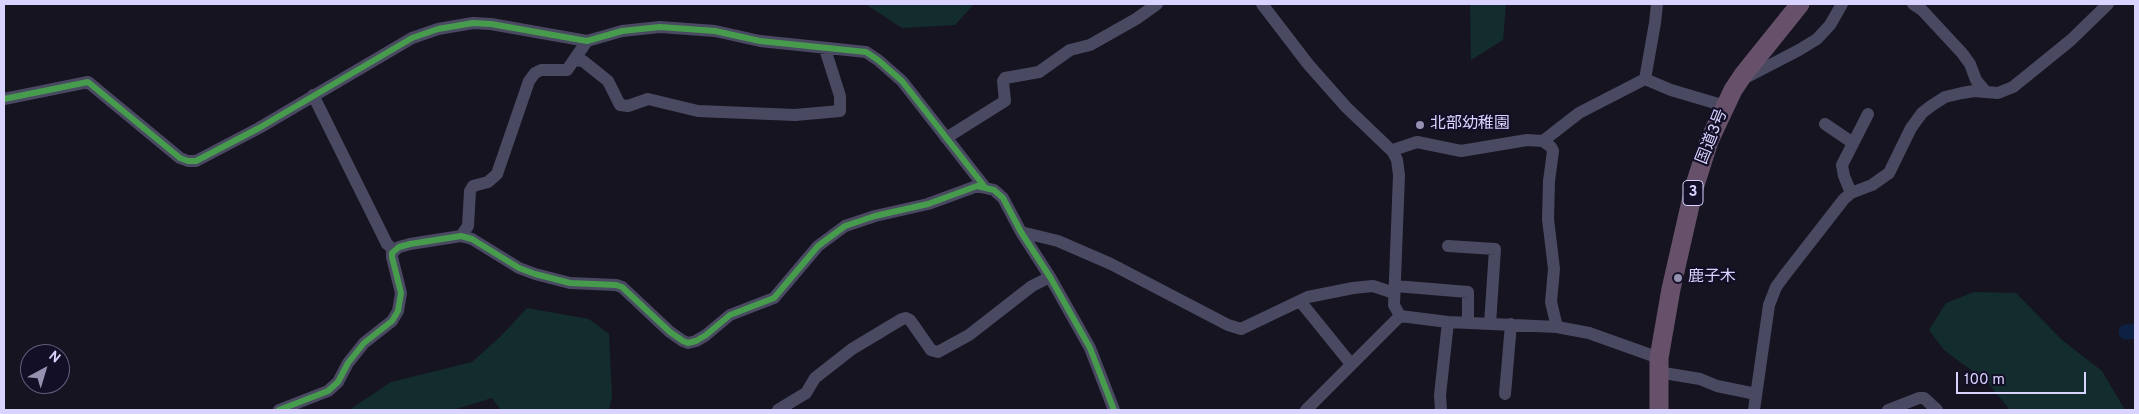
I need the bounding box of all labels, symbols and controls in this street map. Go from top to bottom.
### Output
street label: 国道3号 [1693,107,1733,167]
place label: 北部幼稚園 [1430,115,1510,135]
marker: 北部幼稚園 [1414,119,1426,131]
road number: 3 [1683,180,1703,206]
place label: 鹿子木 [1688,268,1736,288]
marker: 鹿子木 [1672,272,1684,284]
north arrow [20,344,70,394]
text: N [45,348,63,368]
scale bar [1959,362,2089,394]
text: 100 m [1964,371,2005,390]

